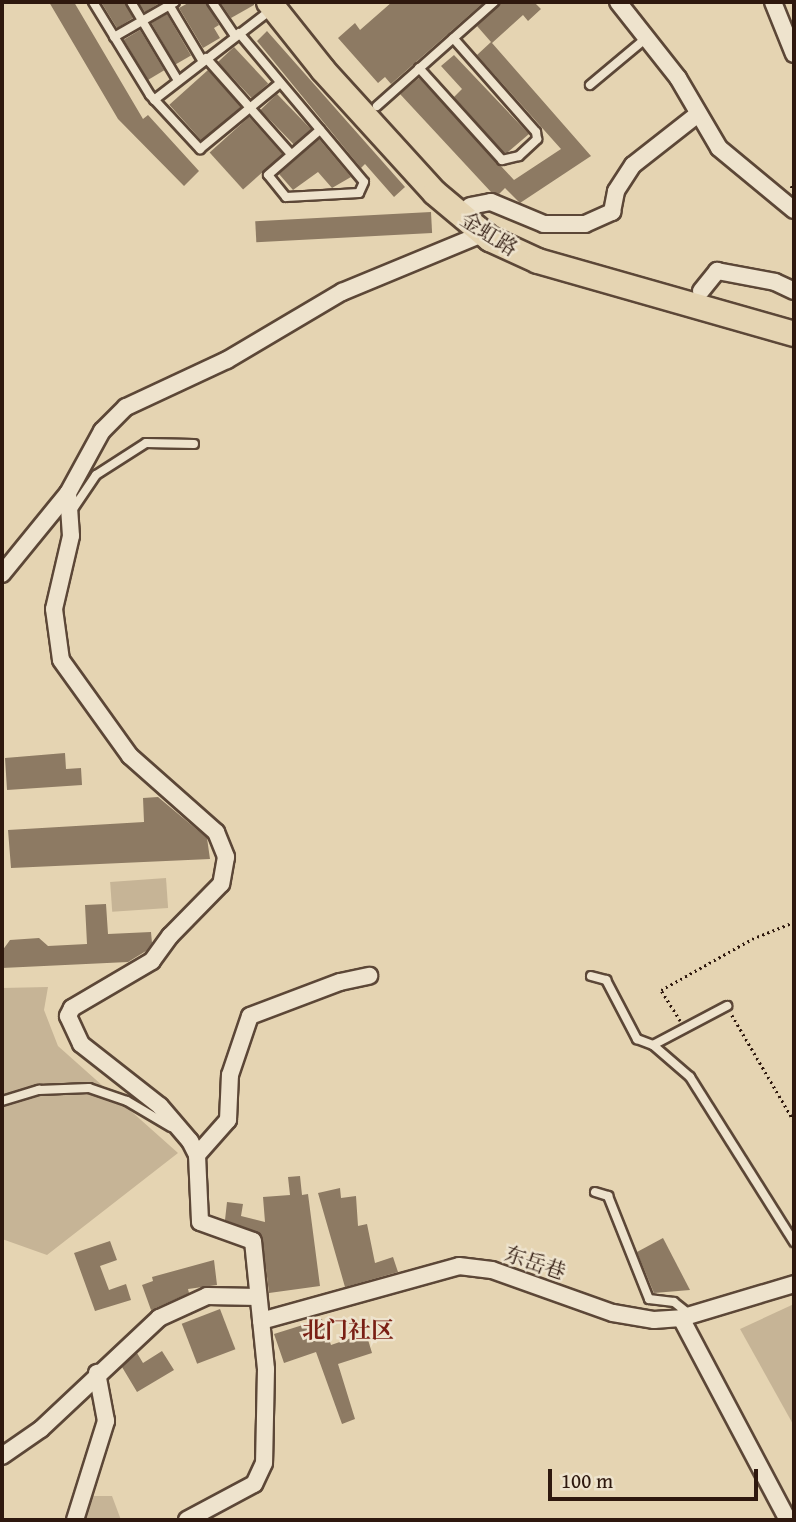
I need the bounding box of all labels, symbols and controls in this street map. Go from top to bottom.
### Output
street label: 金虹路 [456,207,522,261]
street label: 东岳巷 [501,1241,569,1285]
district label: 北门社区 [302,1316,394,1344]
scale bar [551,1456,761,1500]
text: 100 m [561,1465,613,1496]

